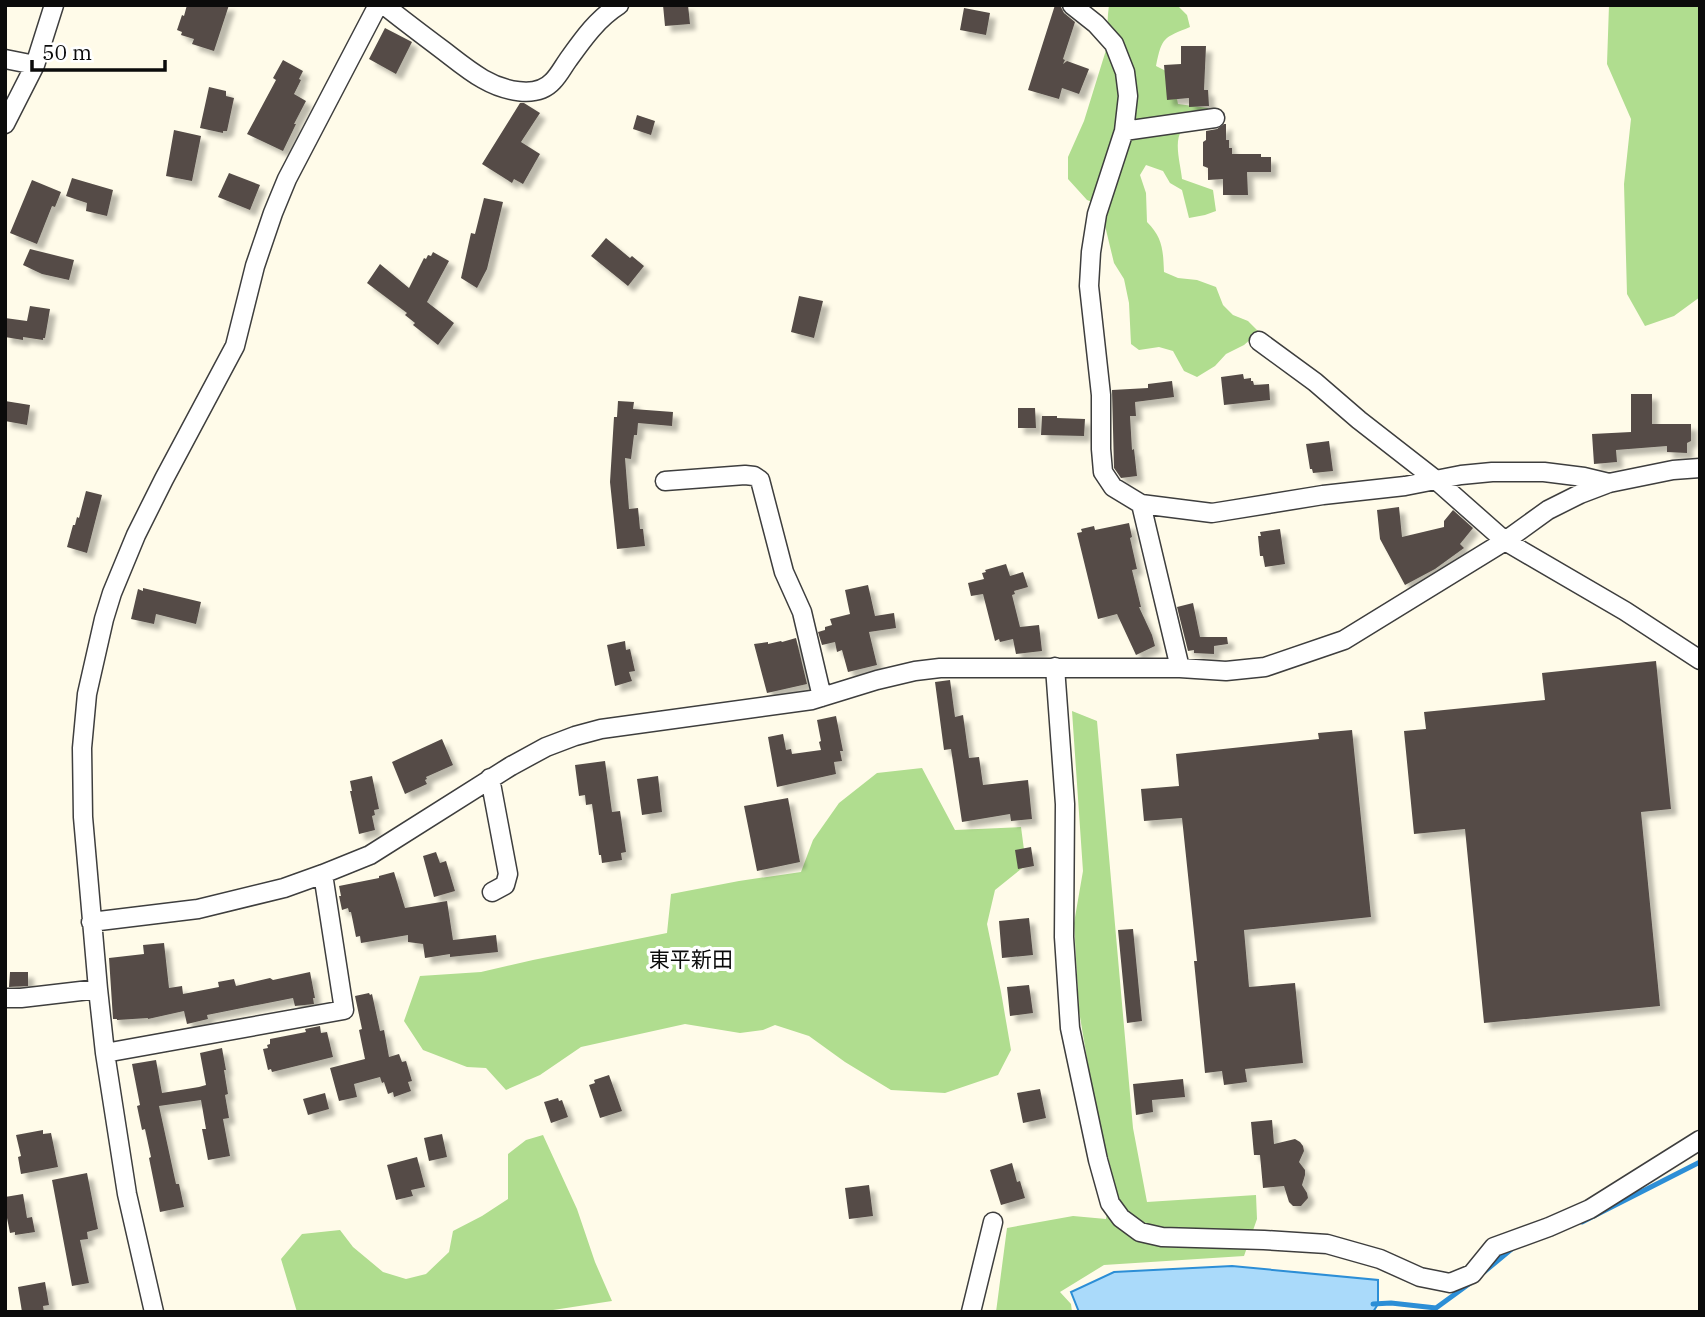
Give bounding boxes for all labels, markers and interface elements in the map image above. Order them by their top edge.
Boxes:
scale bar [32,28,164,72]
text: 50 m [42,38,92,66]
district label: 東平新田 [649,945,733,973]

